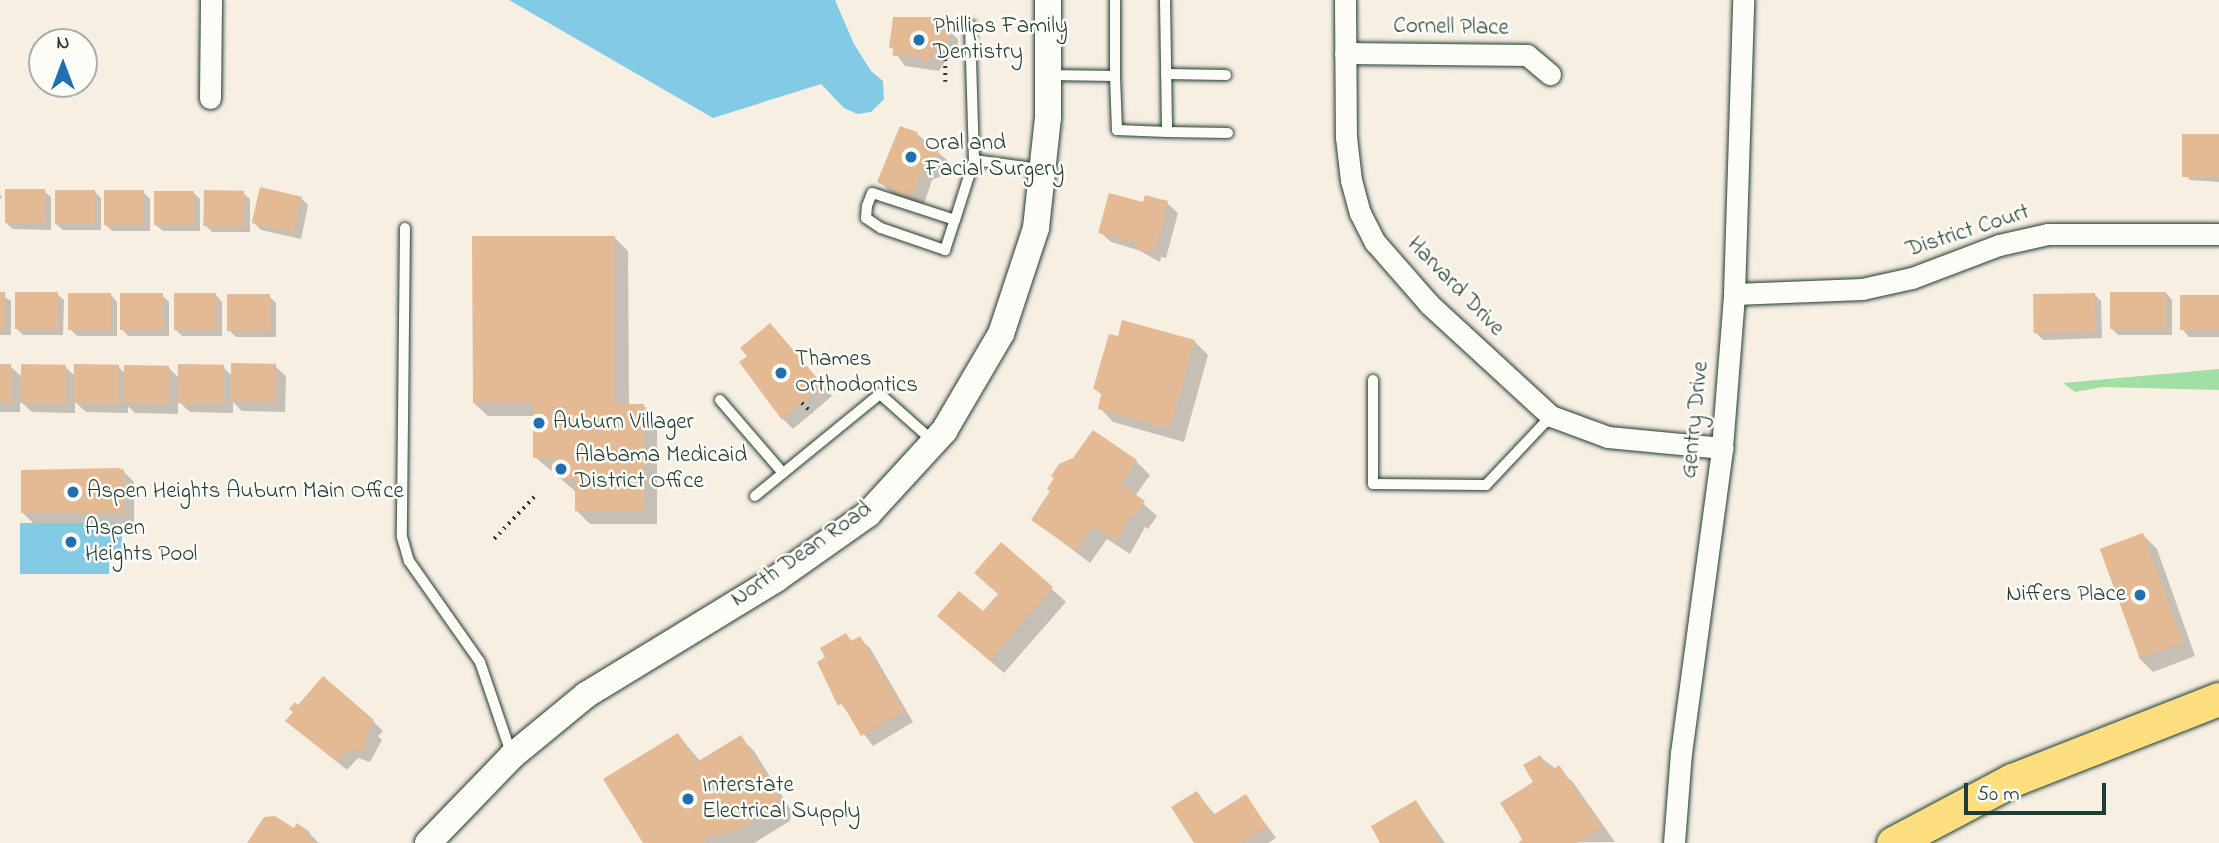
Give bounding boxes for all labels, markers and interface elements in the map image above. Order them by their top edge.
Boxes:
place label: Phillips Family Dentistry [933,13,1068,67]
street label: Cornell Place [1393,13,1509,43]
north arrow [28,28,98,98]
text: N [57,30,69,57]
marker: Phillips Family Dentistry [911,32,927,48]
place label: Oral and Facial Surgery [925,130,1064,184]
marker: Oral and Facial Surgery [903,149,919,165]
street label: District Court [1903,199,2033,265]
street label: Harvard Drive [1401,231,1509,343]
place label: Thames Orthodontics [795,346,918,400]
street label: Gentry Drive [1676,360,1716,480]
marker: Thames Orthodontics [773,365,789,381]
place label: Auburn Villager [553,409,694,437]
marker: Auburn Villager [531,415,547,431]
place label: Alabama Medicaid District Office [575,442,747,496]
marker: Alabama Medicaid District Office [553,461,569,477]
place label: Aspen Heights Auburn Main Office [87,478,404,506]
marker: Aspen Heights Auburn Main Office [65,484,81,500]
street label: North Dean Road [726,496,878,614]
place label: Aspen Heights Pool [85,515,197,569]
marker: Aspen Heights Pool [63,534,79,550]
place label: Niffers Place [2006,581,2126,609]
marker: Niffers Place [2132,587,2148,603]
scale bar [1967,770,2109,814]
place label: Interstate Electrical Supply [702,772,860,826]
text: 50 m [1977,780,2020,810]
marker: Interstate Electrical Supply [680,791,696,807]

